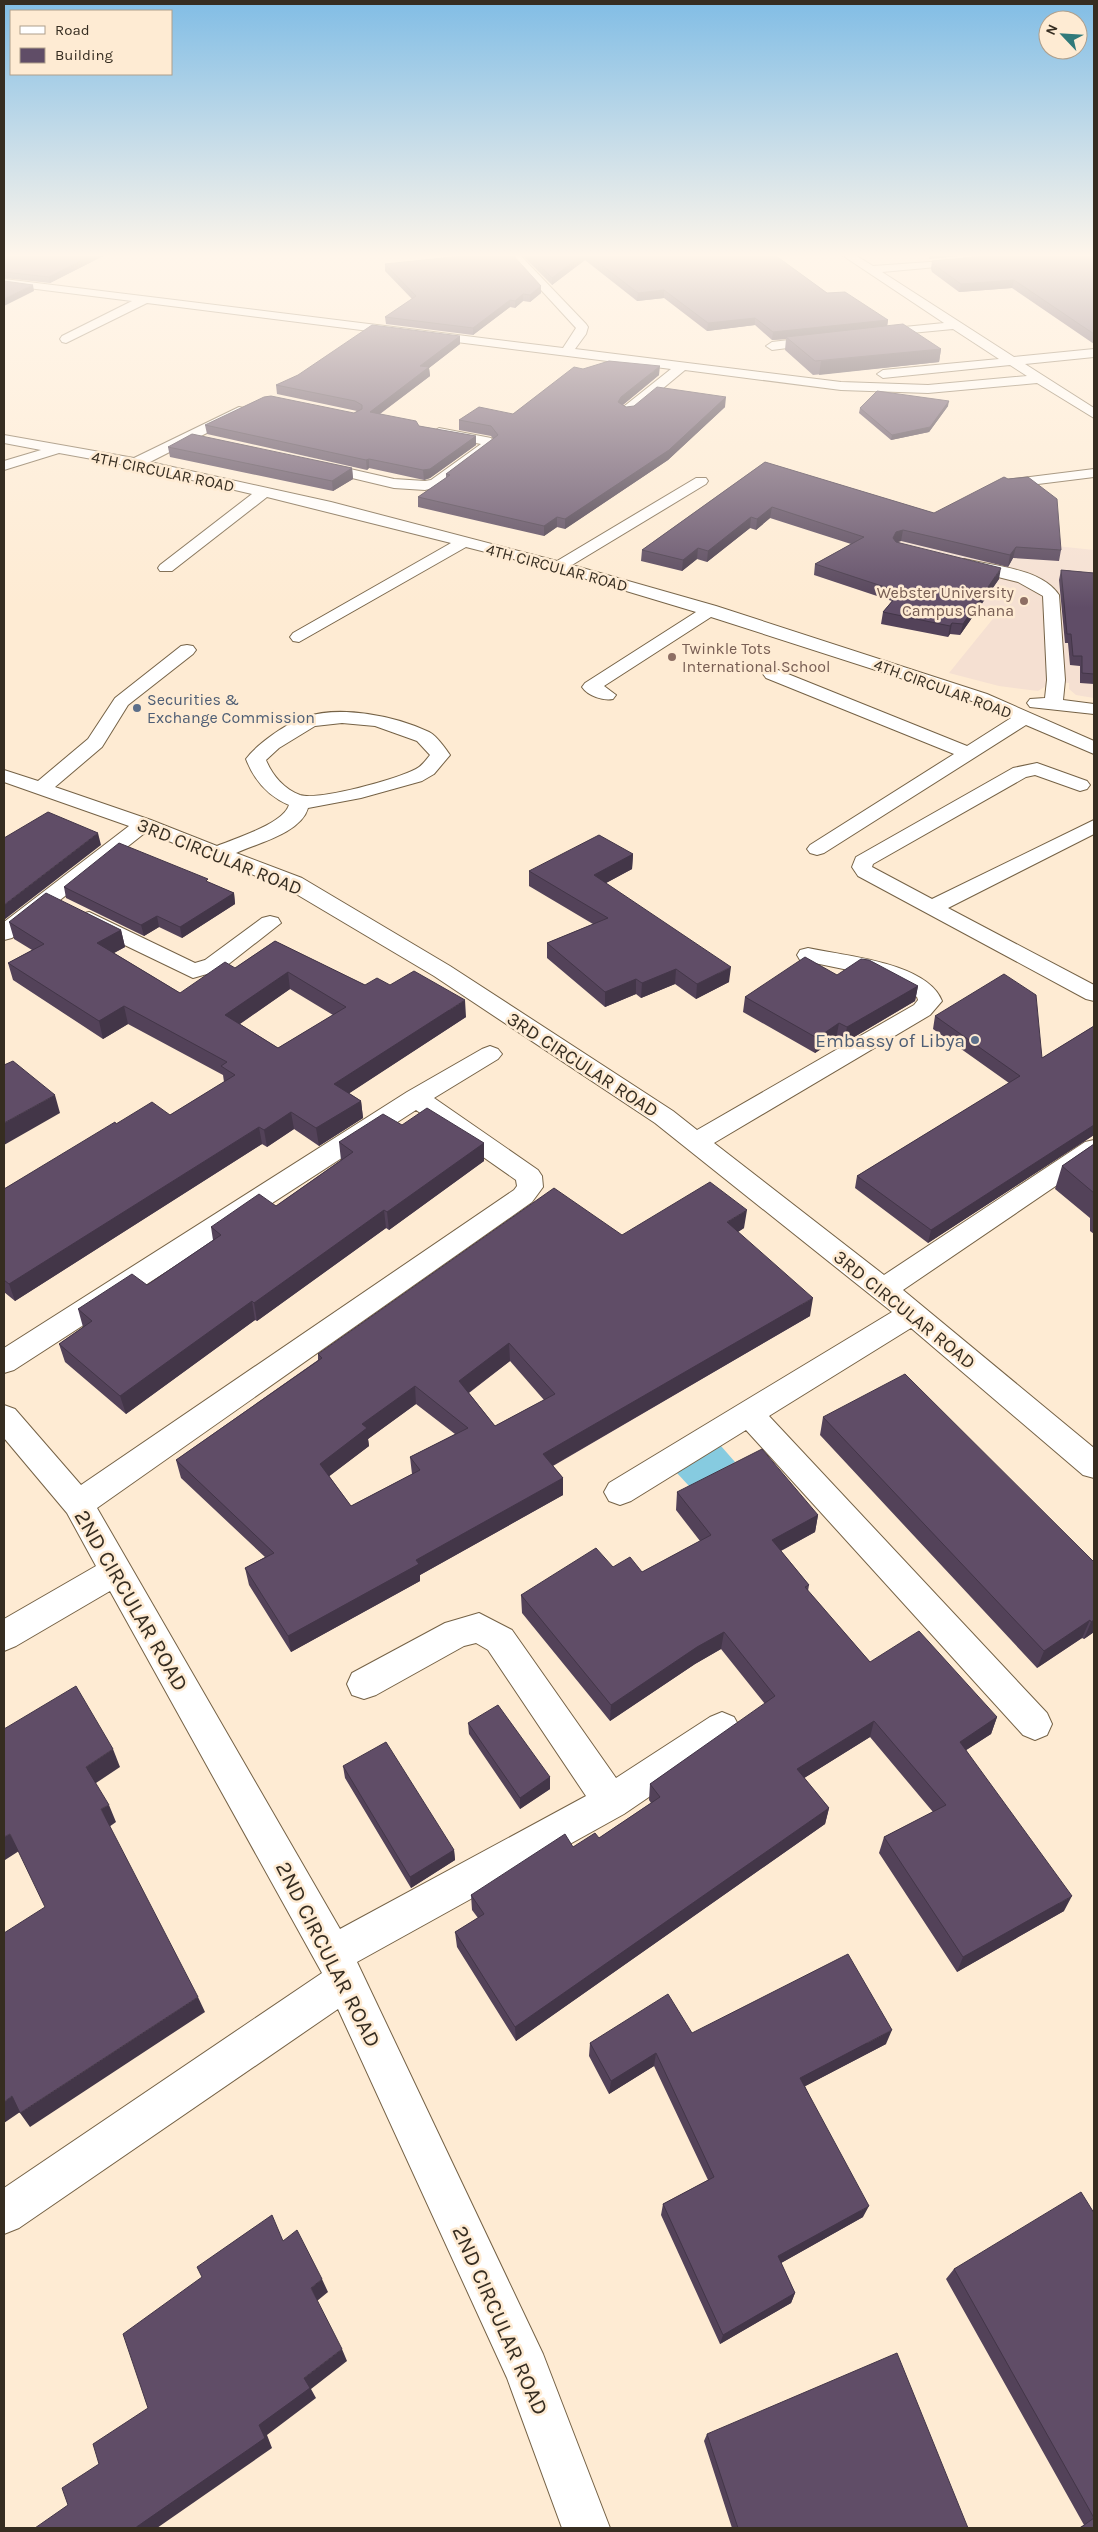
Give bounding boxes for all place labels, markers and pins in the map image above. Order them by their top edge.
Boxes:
place label: Webster University Campus Ghana [877,583,1015,620]
marker: Webster University Campus Ghana [1018,595,1030,607]
place label: Twinkle Tots International School [682,639,830,676]
marker: Twinkle Tots International School [666,651,678,663]
place label: Securities & Exchange Commission [147,690,315,727]
marker: Securities & Exchange Commission [131,702,143,714]
place label: Embassy of Libya [815,1030,965,1052]
marker: Embassy of Libya [969,1034,981,1046]

